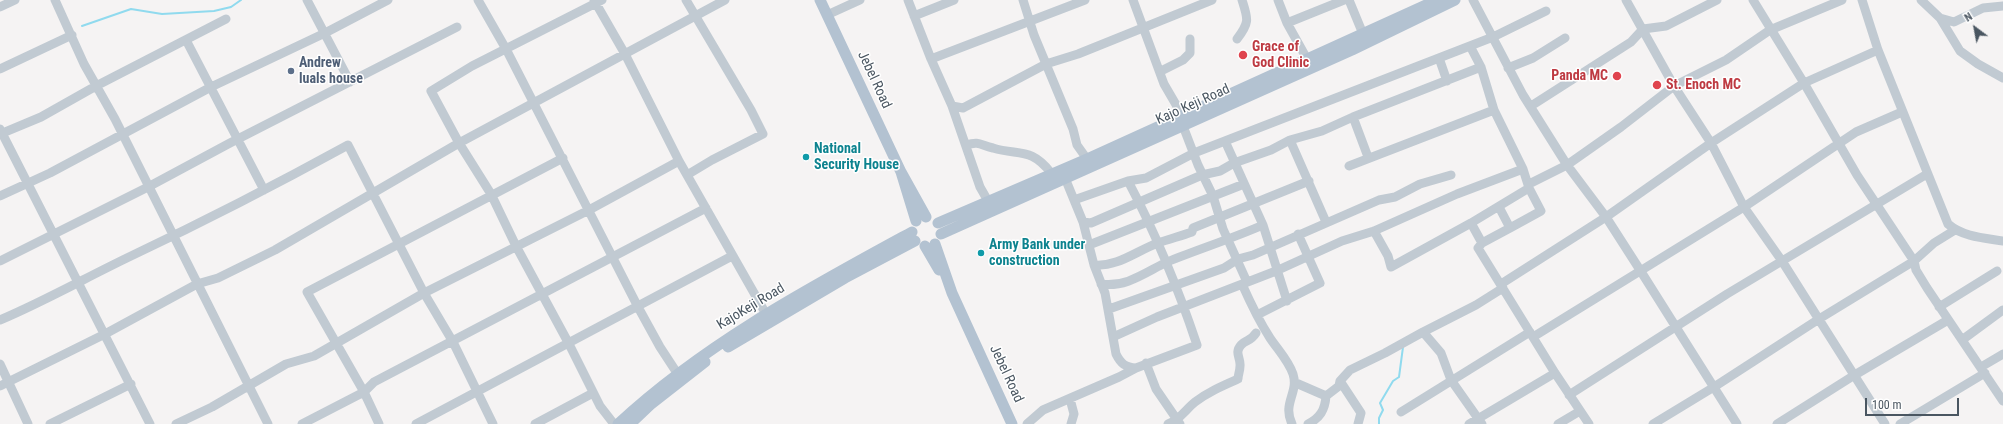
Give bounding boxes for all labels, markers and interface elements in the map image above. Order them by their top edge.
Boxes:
north arrow [1955,8,1995,48]
text: N [1962,10,1975,25]
place label: Grace of God Clinic [1252,39,1309,72]
street label: Jebel Road [853,49,895,111]
marker: Grace of God Clinic [1237,49,1249,61]
place label: Andrew luals house [299,55,363,88]
marker: Andrew luals house [286,66,296,76]
place label: Panda MC [1551,68,1608,84]
marker: Panda MC [1611,70,1623,82]
place label: St. Enoch MC [1666,77,1741,93]
marker: St. Enoch MC [1651,79,1663,91]
street label: Kajo Keji Road [1153,81,1233,129]
place label: National Security House [814,141,899,174]
marker: National Security House [801,152,811,162]
place label: Army Bank under construction [989,237,1085,270]
marker: Army Bank under construction [976,248,986,258]
street label: KajoKeji Road [714,280,788,334]
street label: Jebel Road [985,343,1027,405]
scale bar [1867,390,1961,416]
text: 100 m [1872,398,1902,412]

